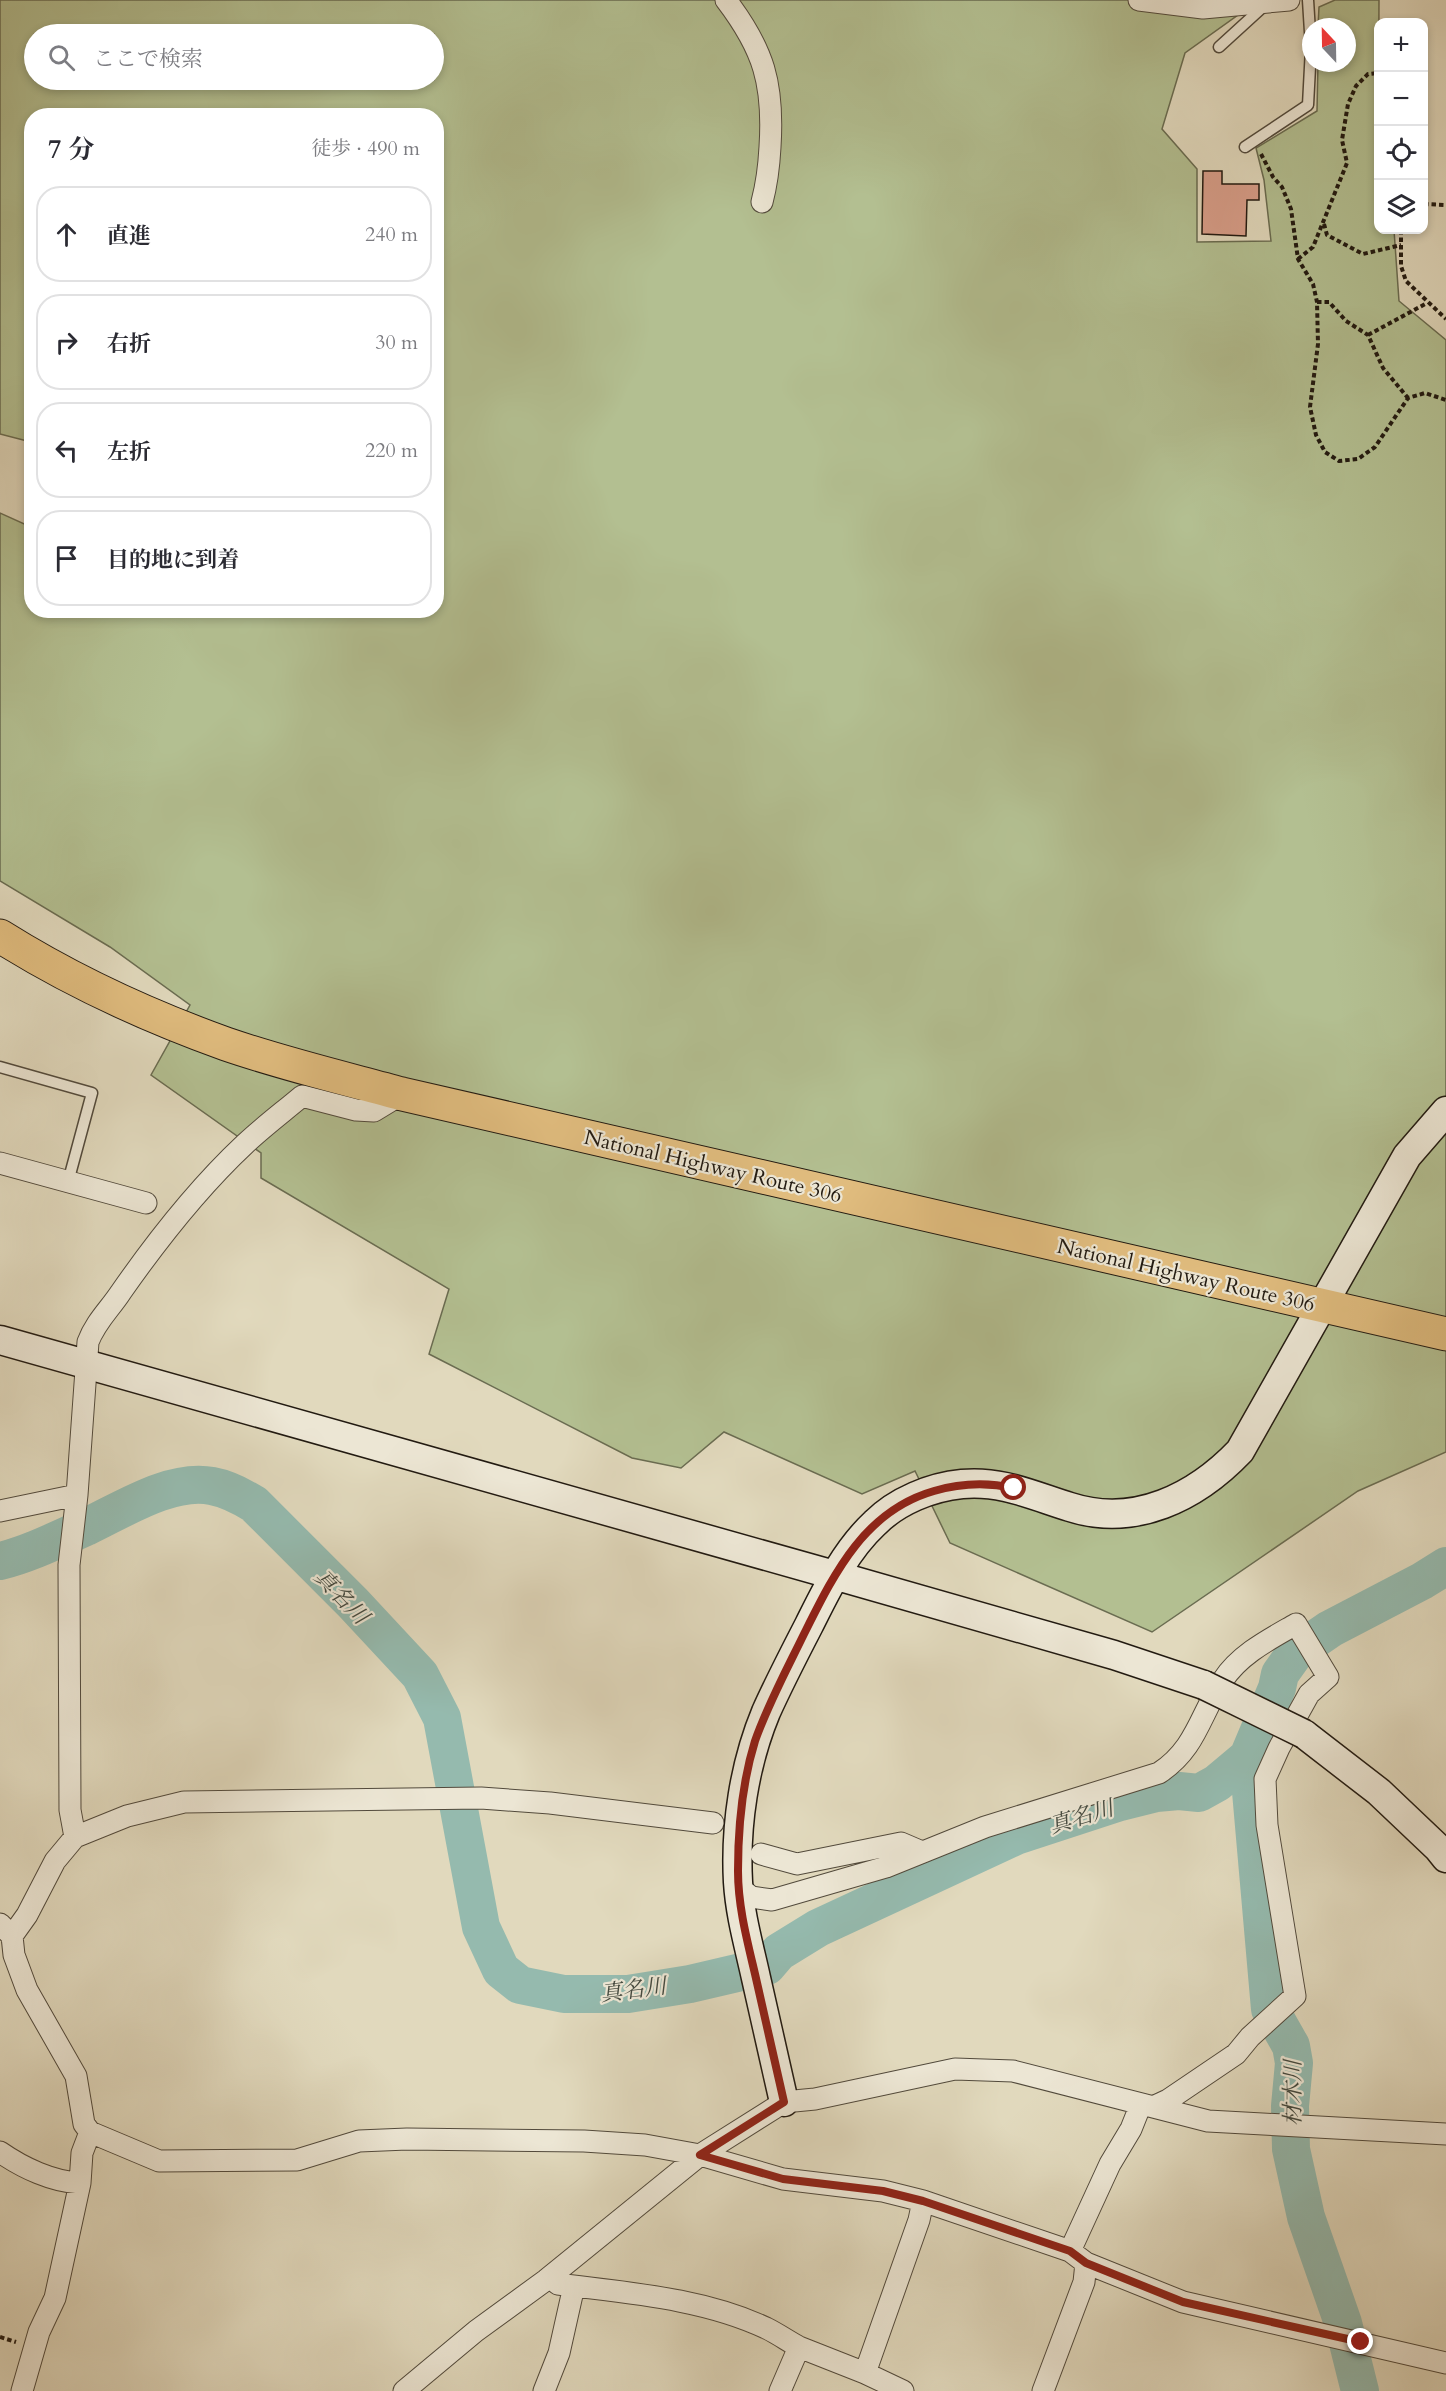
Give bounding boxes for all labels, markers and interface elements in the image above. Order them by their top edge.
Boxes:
north arrow [1302,18,1356,72]
map controls [1374,18,1428,234]
button: + [1374,18,1428,72]
search box [24,24,444,90]
icon: search [45,41,78,74]
text: ここで検索 [93,44,203,74]
button: − [1374,72,1428,126]
button: locate [1374,126,1428,180]
text: 7 分 [48,132,94,167]
text: 徒歩 · 490 m [311,135,420,162]
button: layers [1374,180,1428,234]
icon: ahead [50,218,83,251]
text: 直進 [107,221,151,251]
text: 240 m [365,221,418,248]
icon: right [50,326,83,359]
text: 右折 [107,329,151,359]
text: 30 m [375,329,418,356]
icon: left [50,434,83,467]
text: 左折 [107,437,151,467]
text: 220 m [365,437,418,464]
icon: arrive [50,542,83,575]
text: 目的地に到着 [107,545,239,575]
street label: National Highway Route 306 [581,1123,845,1210]
street label: National Highway Route 306 [1054,1232,1318,1319]
route start [1000,1474,1026,1500]
water label: 真名川 [308,1563,376,1632]
water label: 真名川 [1045,1792,1119,1841]
water label: 真名川 [599,1971,670,2009]
water label: 材木川 [1278,2058,1308,2126]
route end [1347,2328,1373,2354]

